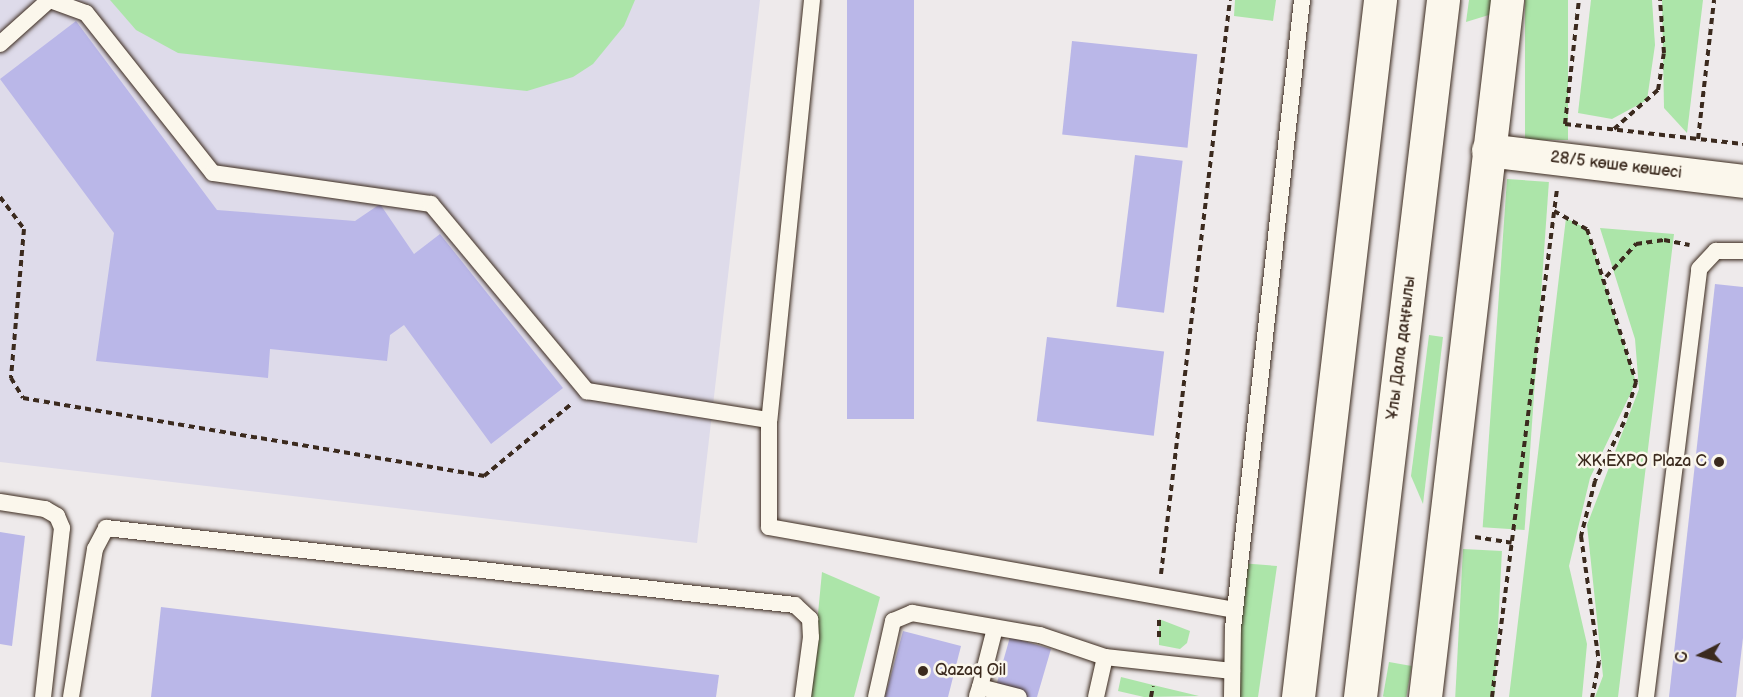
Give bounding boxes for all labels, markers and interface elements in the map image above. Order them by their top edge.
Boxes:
street label: 28/5 көше көшесі [1549,148,1683,184]
street label: Ұлы Дала даңғылы [1384,275,1420,421]
place label: ЖК EXPO Plaza C [1577,452,1707,472]
marker: ЖК EXPO Plaza C [1712,455,1726,469]
north arrow [1671,625,1731,685]
text: С [1673,650,1693,663]
place label: Qazaq Oil [935,661,1006,681]
marker: Qazaq Oil [916,664,930,678]

